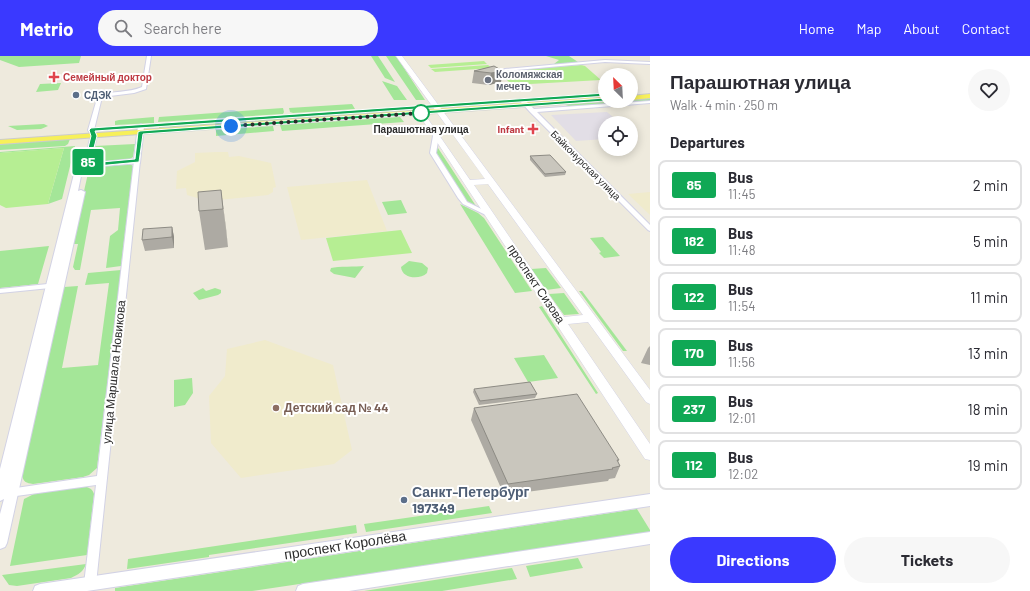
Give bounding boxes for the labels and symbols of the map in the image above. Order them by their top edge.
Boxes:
place label: Коломяжская мечеть [496,68,562,92]
north arrow [598,68,638,108]
marker: Семейный доктор [48,71,60,83]
place label: Семейный доктор [63,71,152,83]
marker: Коломяжская мечеть [483,75,493,85]
place label: СДЭК [84,89,112,101]
marker: СДЭК [71,90,81,100]
marker: Парашютная улица [412,104,430,122]
your location [221,116,241,136]
place label: Парашютная улица [373,123,469,135]
place label: Infant [498,123,524,135]
marker: Infant [527,123,539,135]
street label: Байконурская улица [549,128,624,203]
line badge: 85 [70,149,106,175]
street label: проспект Сизова [504,241,569,327]
street label: улица Маршала Новикова [98,299,129,445]
place label: Детский сад № 44 [284,400,389,415]
marker: Детский сад № 44 [271,403,281,413]
place label: Санкт-Петербург 197349 [412,483,530,516]
marker: Санкт-Петербург 197349 [399,495,409,505]
street label: проспект Королёва [283,526,407,563]

